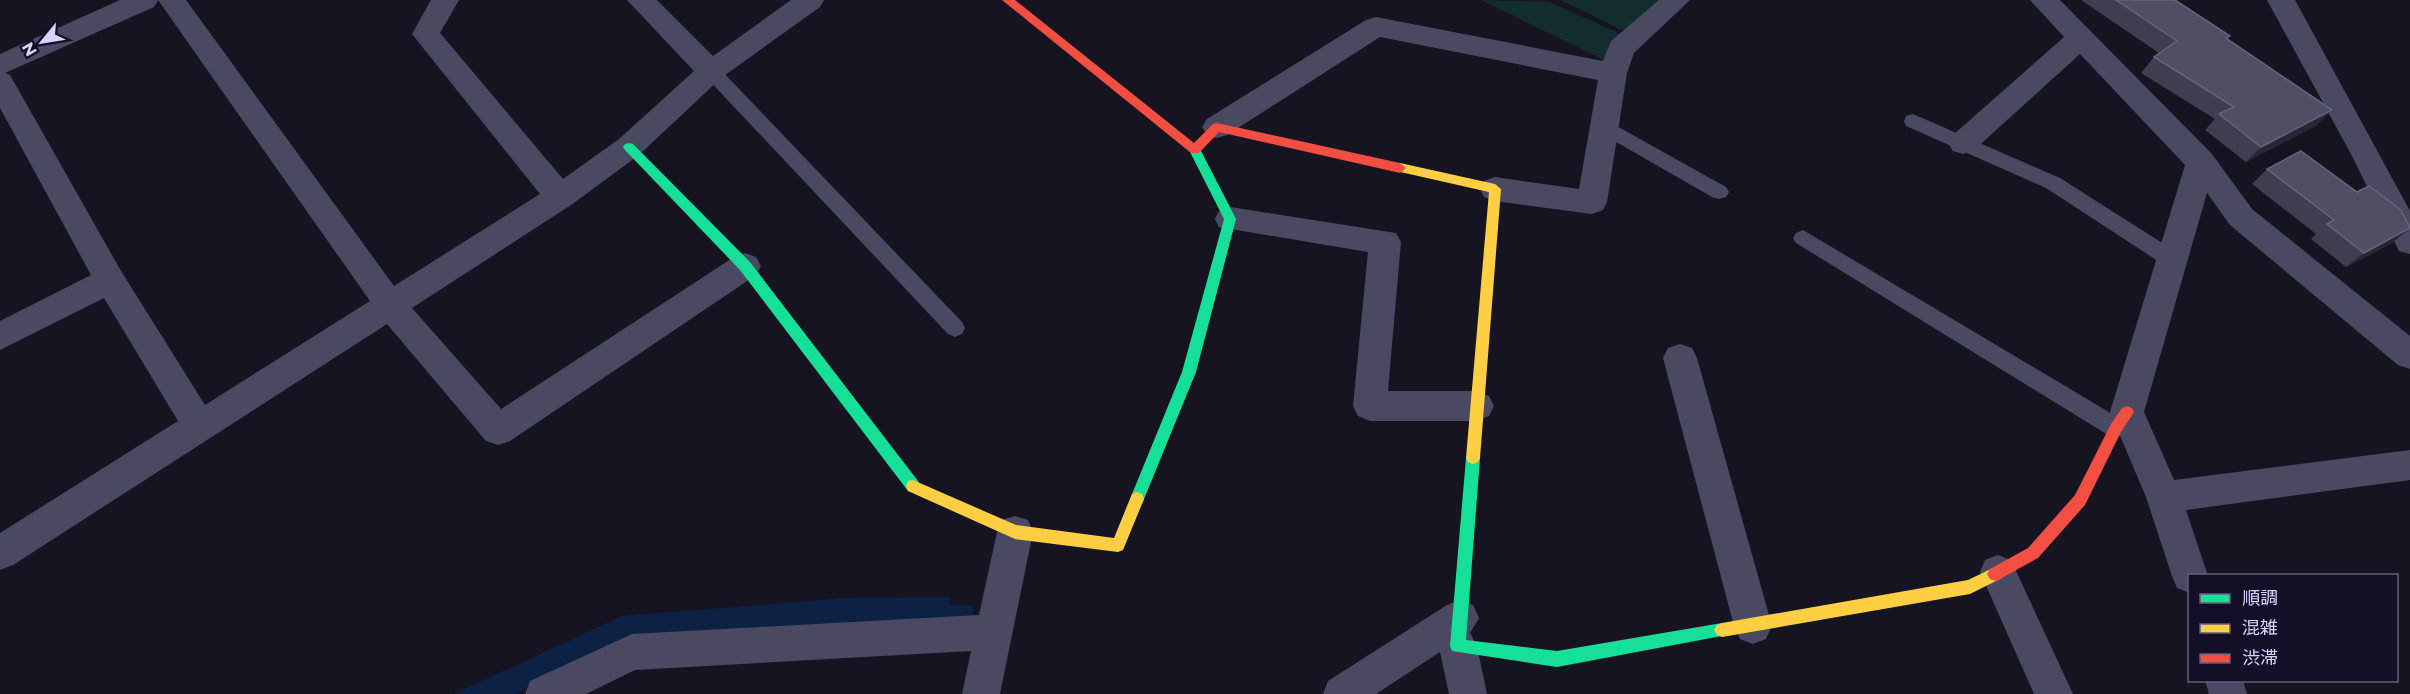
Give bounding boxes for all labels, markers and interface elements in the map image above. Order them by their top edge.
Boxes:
north arrow [12,12,72,72]
text: N [18,39,41,60]
legend [2188,574,2398,682]
text: 順調 [2242,587,2278,609]
text: 混雑 [2242,617,2278,639]
text: 渋滞 [2242,647,2278,669]

